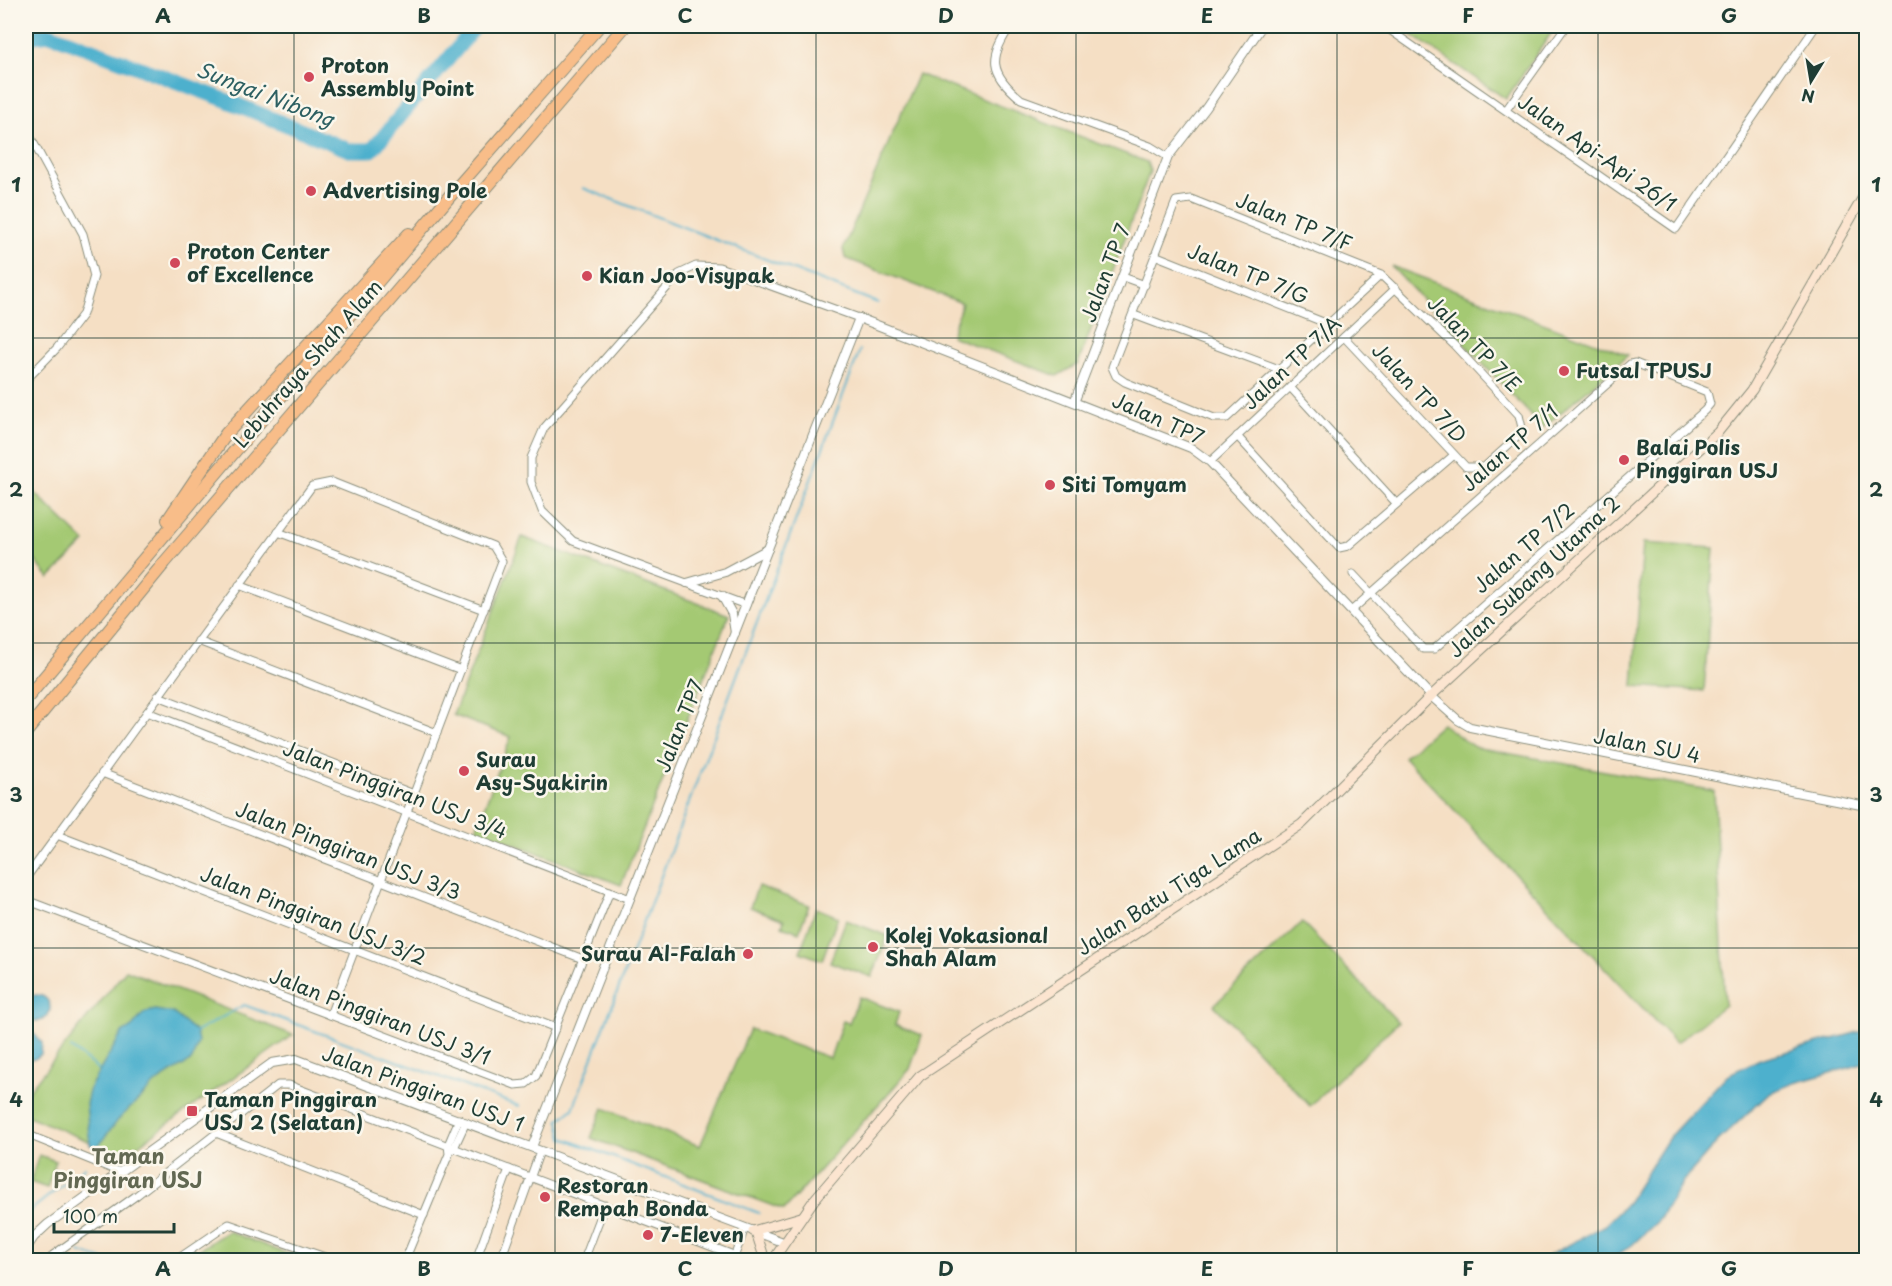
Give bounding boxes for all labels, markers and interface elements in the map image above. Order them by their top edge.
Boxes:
text: A [155,0,171,30]
text: B [417,0,431,30]
text: C [677,0,693,30]
text: D [938,0,954,30]
text: E [1201,0,1213,30]
text: F [1462,0,1474,30]
text: G [1721,0,1737,30]
place label: Proton Assembly Point [320,50,475,103]
north arrow [1781,51,1841,111]
water label: Sungai Nibong [192,52,340,134]
marker: Proton Assembly Point [302,70,316,84]
text: N [1799,84,1816,110]
street label: Jalan Api-Api 26/1 [1512,86,1683,218]
text: 1 [11,169,21,199]
text: 1 [1871,169,1881,199]
place label: Advertising Pole [323,175,487,205]
marker: Advertising Pole [304,184,318,198]
street label: Jalan TP 7/F [1232,184,1357,258]
street label: Jalan TP 7 [1073,219,1138,326]
street label: Jalan TP 7/G [1184,235,1313,311]
place label: Proton Center of Excellence [187,236,331,289]
marker: Proton Center of Excellence [168,256,182,270]
place label: Kian Joo-Visypak [599,260,775,290]
marker: Kian Joo-Visypak [580,269,594,283]
street label: Lebuhraya Shah Alam [226,273,389,454]
street label: Jalan TP 7/E [1421,288,1529,398]
street label: Jalan TP 7/A [1235,309,1347,416]
street label: Jalan TP 7/D [1365,336,1474,449]
place label: Futsal TPUSJ [1576,355,1712,385]
marker: Futsal TPUSJ [1557,364,1571,378]
street label: Jalan TP7 [1108,385,1209,452]
street label: Jalan TP 7/1 [1454,396,1565,498]
place label: Balai Polis Pinggiran USJ [1636,432,1778,485]
marker: Balai Polis Pinggiran USJ [1617,453,1631,467]
place label: Siti Tomyam [1062,469,1187,499]
text: 2 [9,474,23,504]
text: 2 [1869,474,1883,504]
marker: Siti Tomyam [1043,478,1057,492]
street label: Jalan Subang Utama 2 [1441,488,1626,664]
street label: Jalan TP 7/2 [1466,495,1581,600]
street label: Jalan TP7 [647,675,711,777]
street label: Jalan SU 4 [1591,720,1703,770]
street label: Jalan Pinggiran USJ 3/4 [279,732,512,846]
place label: Surau Asy-Syakirin [476,744,608,797]
marker: Surau Asy-Syakirin [457,764,471,778]
text: 3 [9,779,23,809]
text: 3 [1869,779,1883,809]
street label: Jalan Pinggiran USJ 3/3 [232,793,465,907]
street label: Jalan Batu Tiga Lama [1070,820,1267,962]
street label: Jalan Pinggiran USJ 3/2 [196,858,431,972]
place label: Kolej Vokasional Shah Alam [885,920,1048,973]
place label: Surau Al-Falah [581,938,736,968]
marker: Kolej Vokasional Shah Alam [866,940,880,954]
marker: Surau Al-Falah [741,947,755,961]
street label: Jalan Pinggiran USJ 3/1 [265,960,495,1072]
street label: Jalan Pinggiran USJ 1 [318,1038,529,1139]
text: 4 [9,1084,23,1114]
place label: Taman Pinggiran USJ 2 (Selatan) [204,1084,377,1137]
text: 4 [1869,1084,1883,1114]
marker: Taman Pinggiran USJ 2 (Selatan) [185,1104,199,1118]
district label: Taman Pinggiran USJ [53,1139,203,1195]
place label: Restoran Rempah Bonda [557,1170,709,1223]
marker: Restoran Rempah Bonda [538,1190,552,1204]
scale bar [54,1196,174,1234]
text: 100 m [63,1202,118,1229]
place label: 7-Eleven [660,1219,744,1249]
marker: 7-Eleven [641,1228,655,1242]
text: A [155,1253,171,1283]
text: B [417,1253,431,1283]
text: C [677,1253,693,1283]
text: D [938,1253,954,1283]
text: E [1201,1253,1213,1283]
text: F [1462,1253,1474,1283]
text: G [1721,1253,1737,1283]

